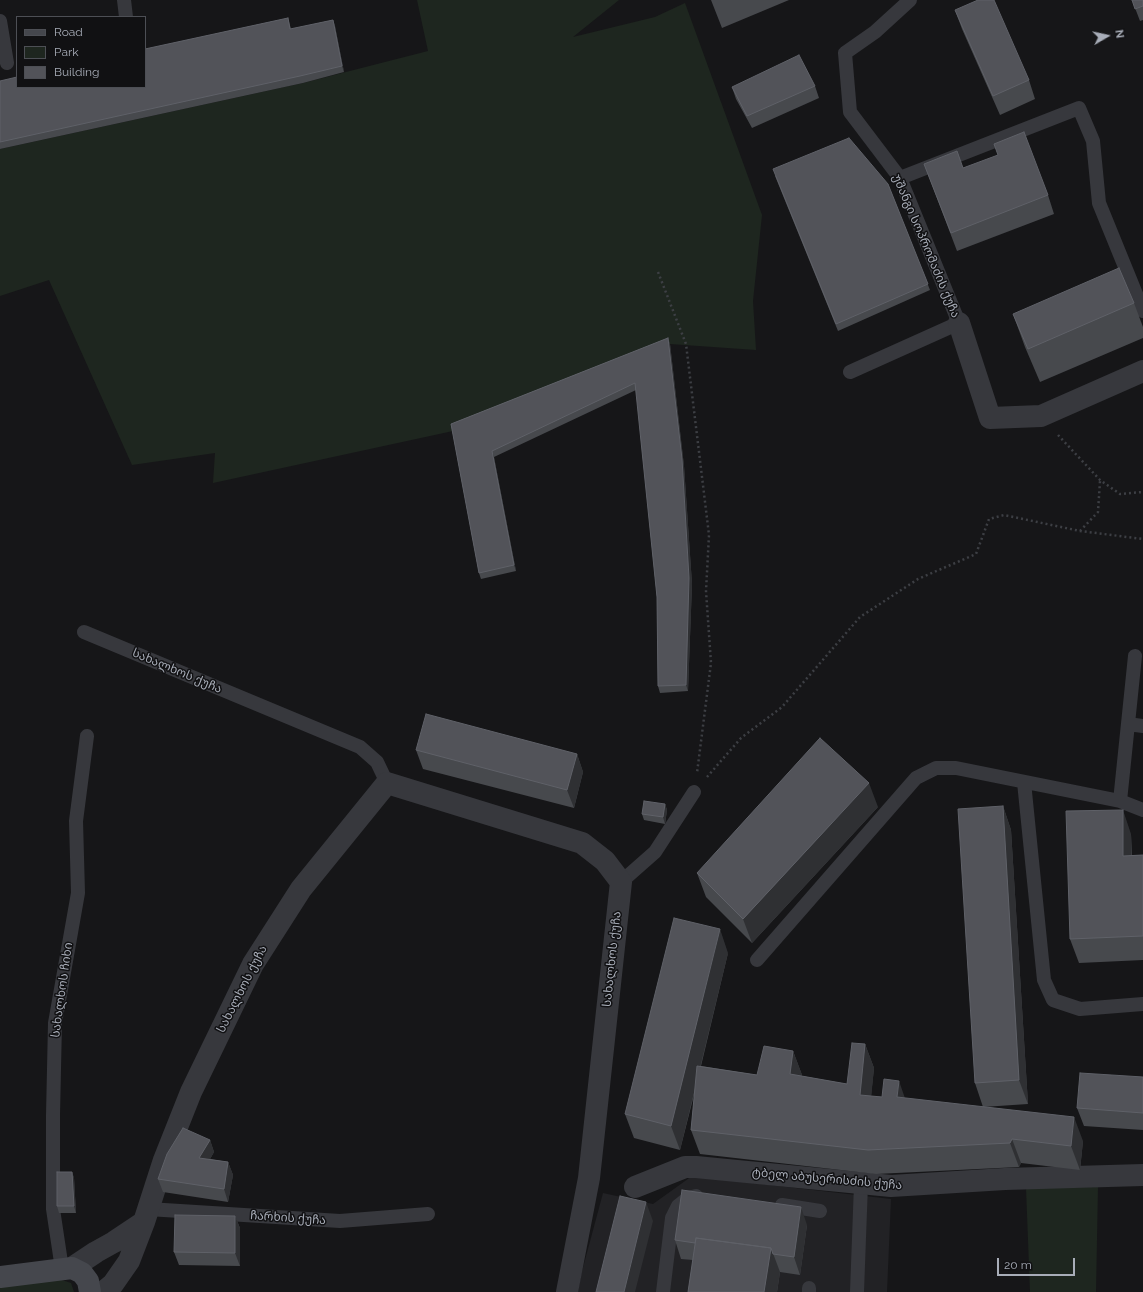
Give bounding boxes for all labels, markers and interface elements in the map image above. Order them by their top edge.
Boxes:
legend [16,16,146,88]
north arrow [1087,16,1127,56]
text: Road [54,25,83,39]
text: N [1112,29,1126,39]
text: Park [54,45,79,59]
text: Building [54,65,100,79]
street label: უშანგი სოპრომაძის ქუჩა [889,172,963,320]
street label: სახალხოს ქუჩა [130,646,224,696]
street label: სახალხოს ქუჩა [600,910,624,1008]
street label: სახალხოს ჩიხი [48,941,76,1039]
street label: სახალხოს ქუჩა [214,943,270,1035]
street label: ტბელ აბუსერისძის ქუჩა [751,1165,903,1193]
street label: ჩარხის ქუჩა [250,1208,326,1228]
scale bar [999,1250,1077,1276]
text: 20 m [1004,1258,1032,1272]

